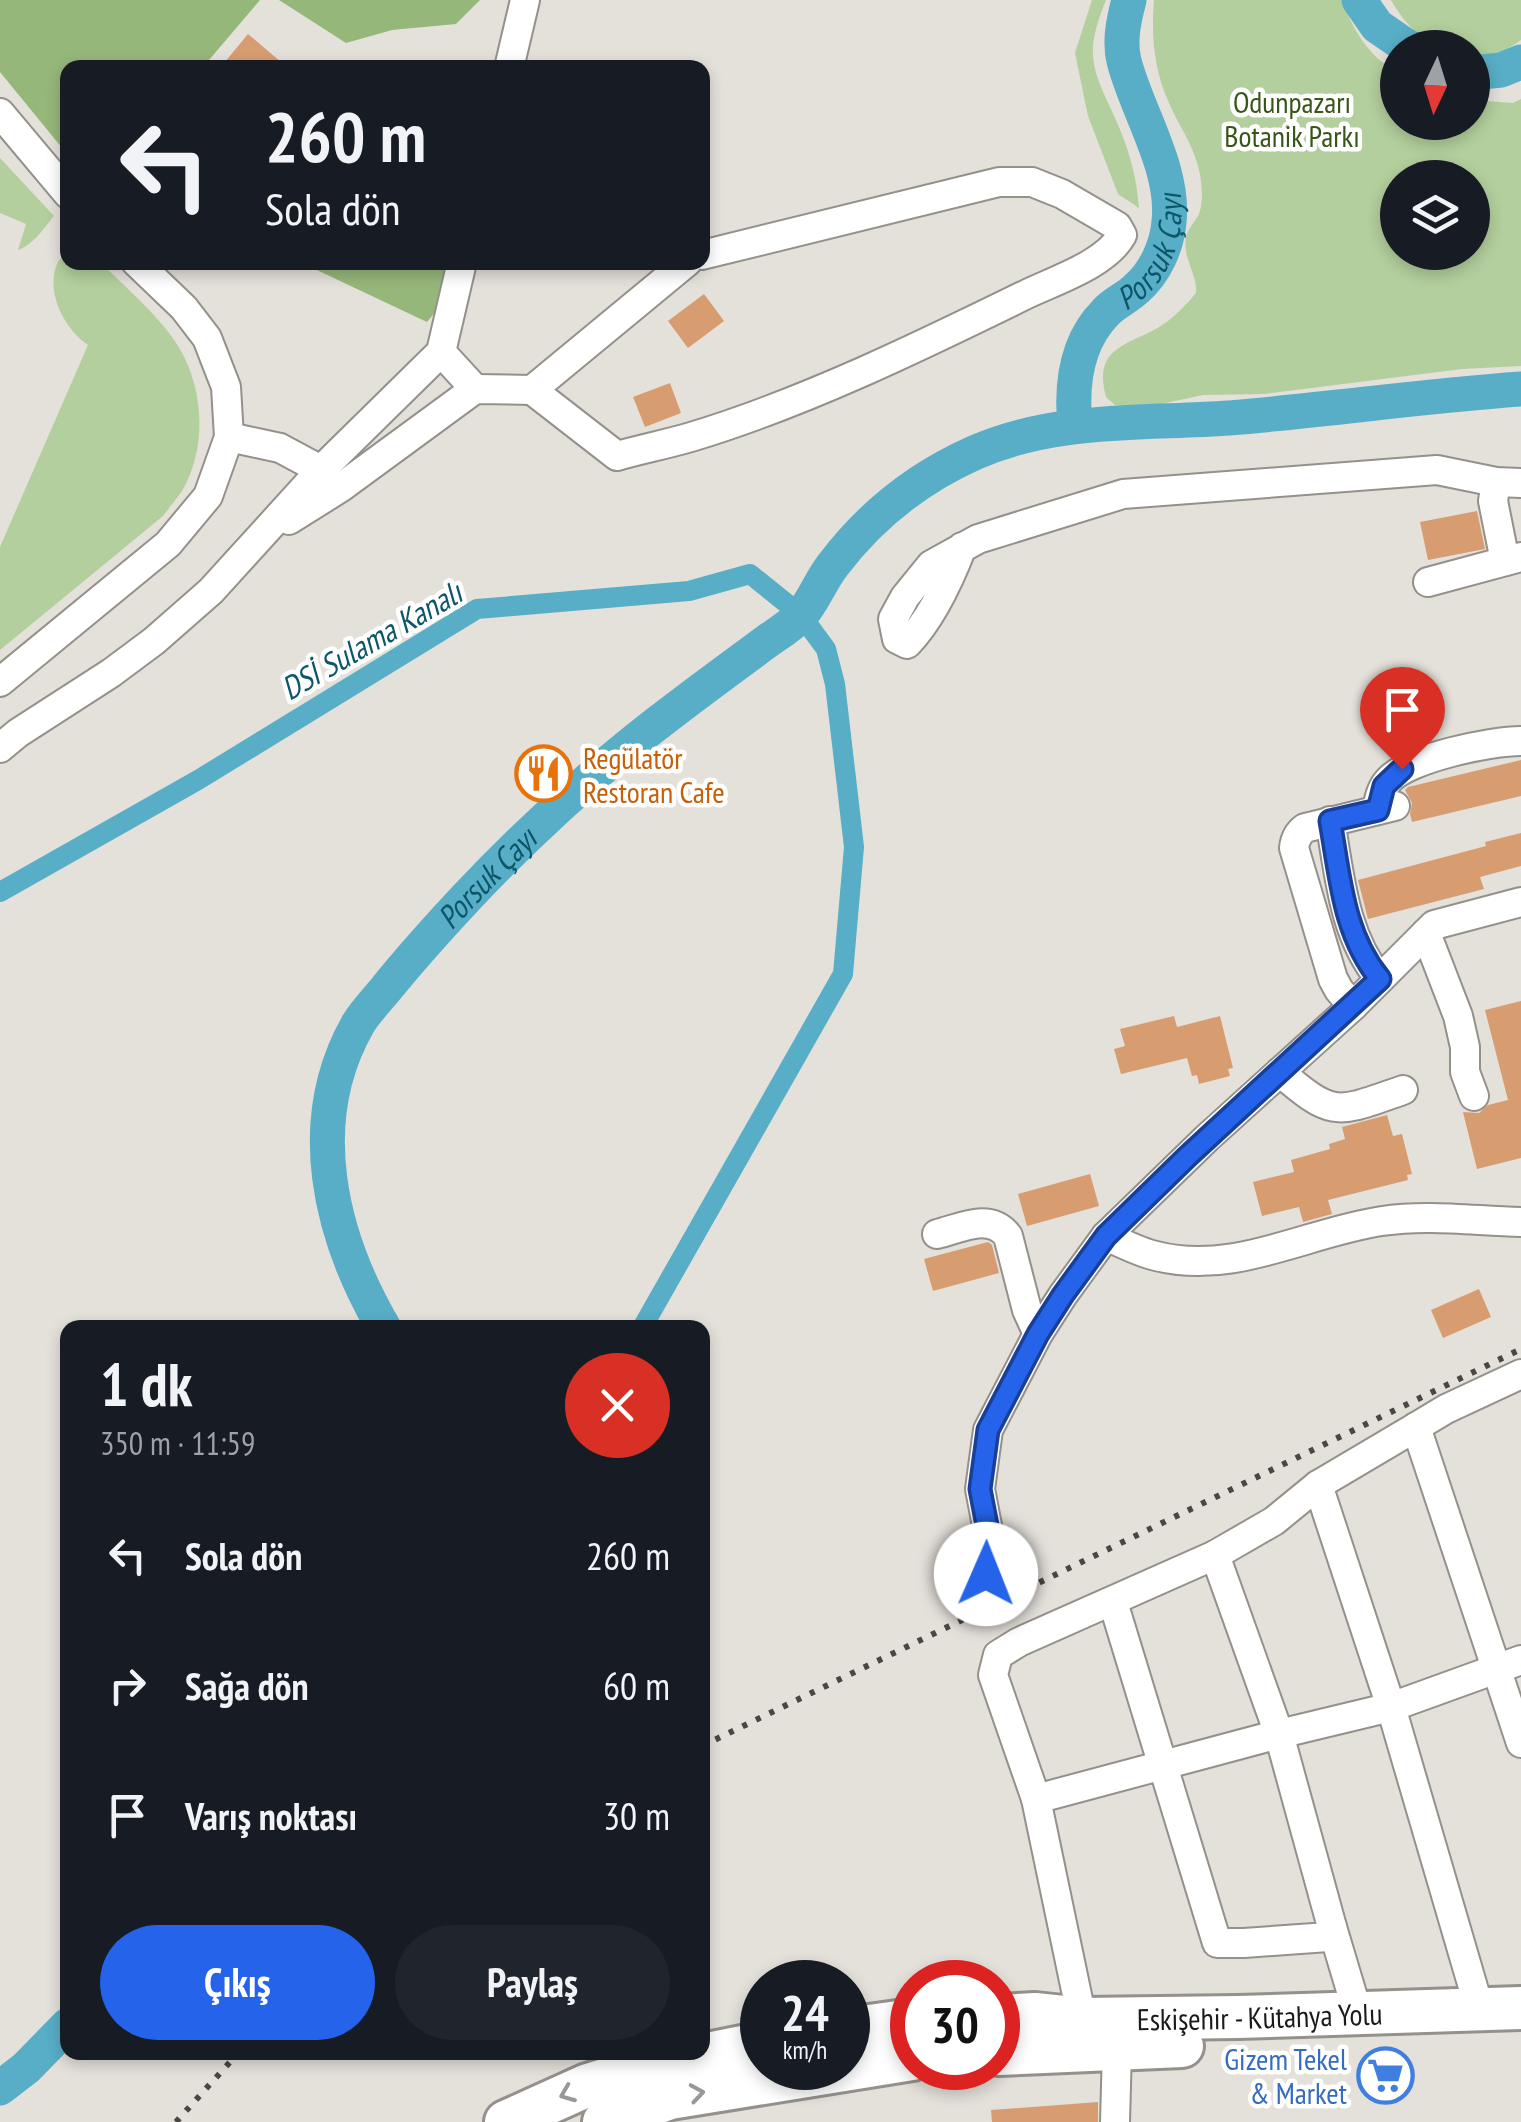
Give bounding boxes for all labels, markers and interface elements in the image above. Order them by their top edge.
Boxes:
north arrow [1380,30,1490,140]
map controls [1380,30,1490,270]
park label: Odunpazarı Botanik Parkı [1224,82,1360,155]
text: 260 m [265,91,426,181]
icon: left [100,100,230,230]
button: layers [1380,160,1490,270]
text: Sola dön [265,179,400,237]
water label: Porsuk Çayı [1108,190,1191,319]
water label: DSİ Sulama Kanalı [273,570,471,709]
pin [1360,667,1445,770]
icon: arrive [1375,682,1430,737]
place label: Regülatör Restoran Cafe [583,738,725,811]
restaurant icon: Regülatör Restoran Cafe [514,744,574,804]
water label: Porsuk Çayı [428,816,547,937]
text: 1 dk [100,1345,192,1423]
button: close [565,1353,670,1458]
text: 350 m · 11:59 [100,1422,255,1464]
position arrow [934,1522,1038,1626]
icon: left [100,1528,155,1583]
text: Sola dön [185,1531,302,1580]
text: 260 m [586,1531,670,1580]
icon: right [100,1658,155,1713]
text: Sağa dön [185,1661,309,1710]
text: 60 m [603,1661,670,1710]
icon: arrive [100,1788,155,1843]
text: Varış noktası [185,1791,357,1840]
text: 30 m [603,1791,670,1840]
button: Çıkış [100,1925,375,2040]
button: Paylaş [395,1925,670,2040]
speed limit sign: 30 [890,1960,1020,2090]
text: 24 [781,1980,829,2045]
street label: Eskişehir - Kütahya Yolu [1137,1993,1383,2038]
text: km/h [783,2034,827,2066]
place label: Gizem Tekel & Market [1224,2039,1348,2112]
supermarket icon: Gizem Tekel & Market [1356,2045,1416,2105]
one-way arrow [559,2083,577,2103]
one-way arrow [689,2084,705,2105]

